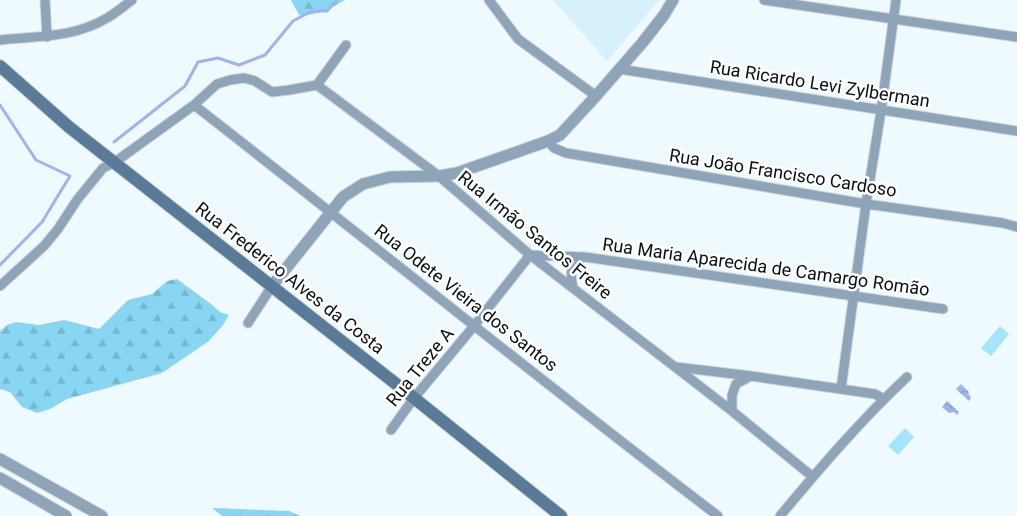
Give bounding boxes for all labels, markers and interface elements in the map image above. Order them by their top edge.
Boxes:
street label: Rua Ricardo Levi Zylberman [709,56,931,111]
street label: Rua João Francisco Cardoso [668,144,898,201]
street label: Rua Irmão Santos Freire [454,166,616,303]
street label: Rua Frederico Alves da Costa [192,197,389,358]
street label: Rua Odete Vieira dos Santos [370,219,562,376]
street label: Rua Maria Aparecida de Camargo Romão [601,233,931,300]
street label: Rua Treze A [382,323,458,410]

